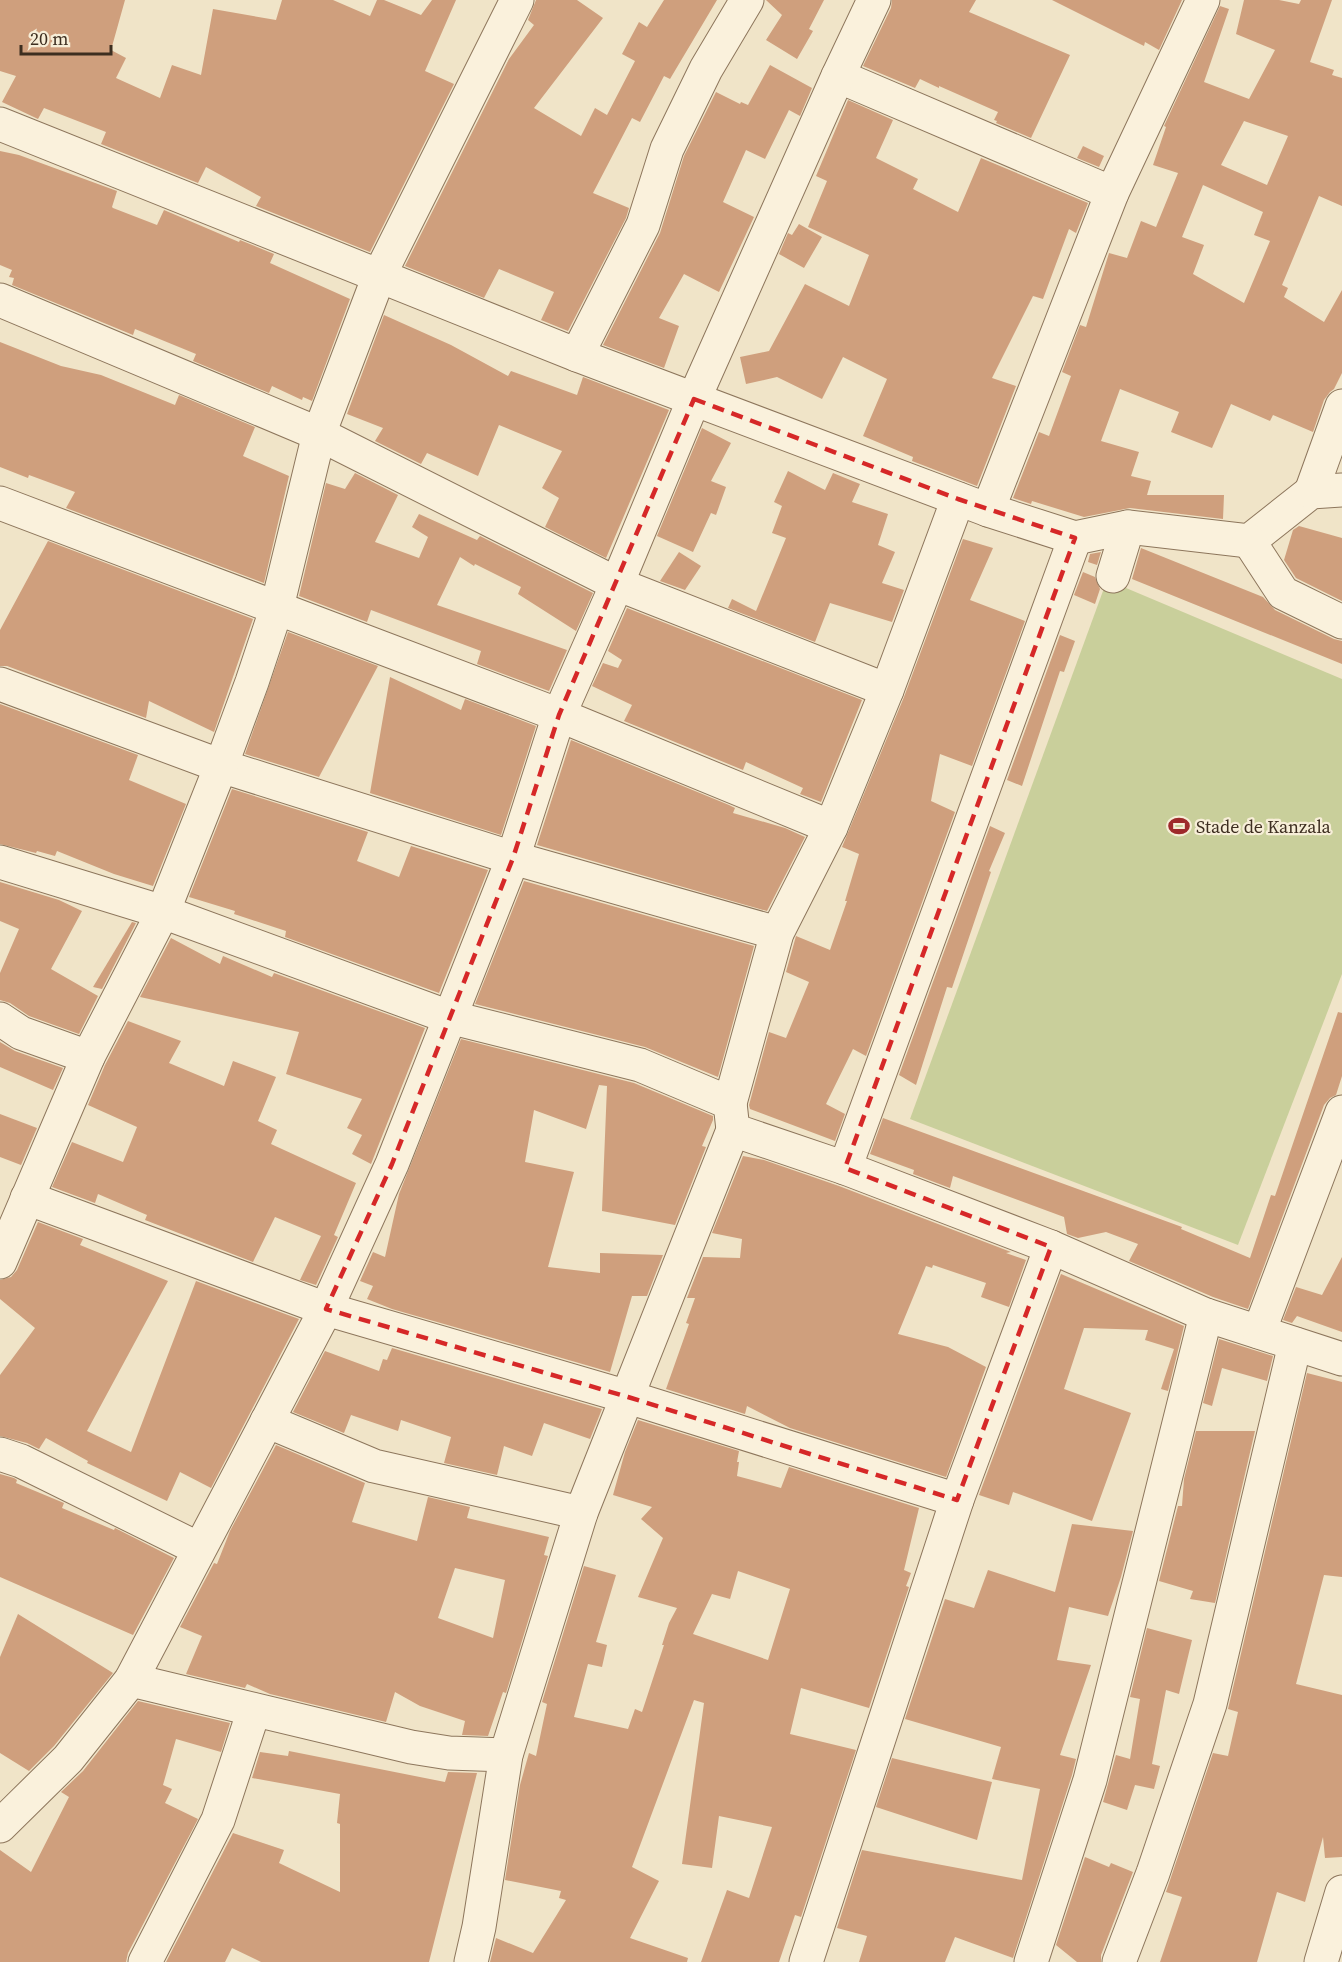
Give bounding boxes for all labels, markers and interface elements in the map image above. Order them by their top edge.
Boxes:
scale bar [21,18,111,56]
text: 20 m [30,26,68,51]
sports icon: Stade de Kanzala [1167,814,1191,838]
place label: Stade de Kanzala [1196,814,1332,839]

